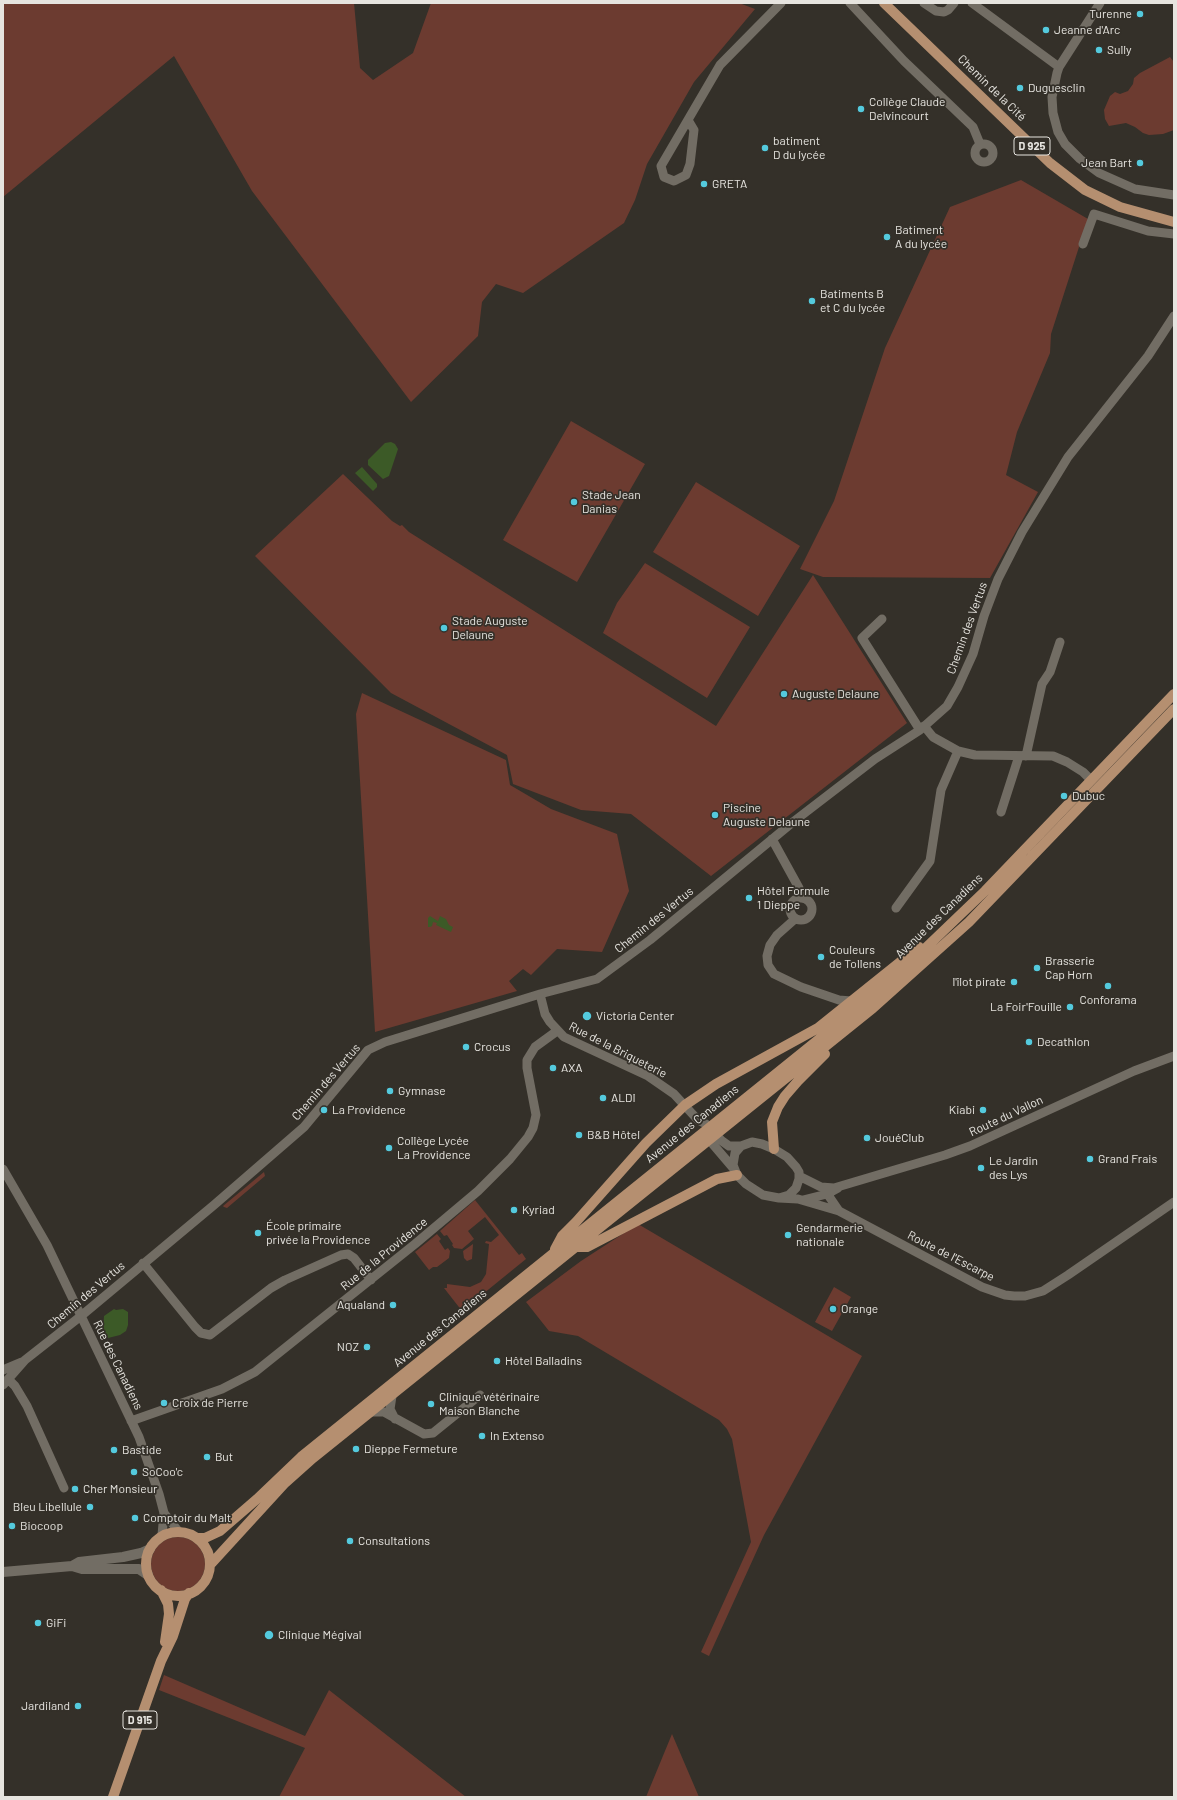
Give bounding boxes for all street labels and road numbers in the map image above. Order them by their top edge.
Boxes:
street label: Chemin de la Cité [955,52,1029,124]
road number: D 925 [1014,137,1050,155]
street label: Chemin des Vertus [944,580,990,676]
street label: Avenue des Canadiens [892,871,986,961]
street label: Chemin des Vertus [612,884,696,956]
street label: Rue de la Briqueterie [567,1019,669,1081]
street label: Chemin des Vertus [289,1041,363,1123]
street label: Avenue des Canadiens [643,1082,741,1166]
street label: Route du Vallon [967,1093,1045,1139]
street label: Rue de la Providence [338,1215,430,1293]
street label: Route de l'Escarpe [905,1228,997,1284]
street label: Chemin des Vertus [44,1258,128,1332]
street label: Avenue des Canadiens [391,1286,489,1370]
street label: Rue des Canadiens [90,1318,146,1412]
road number: D 915 [123,1711,157,1729]

